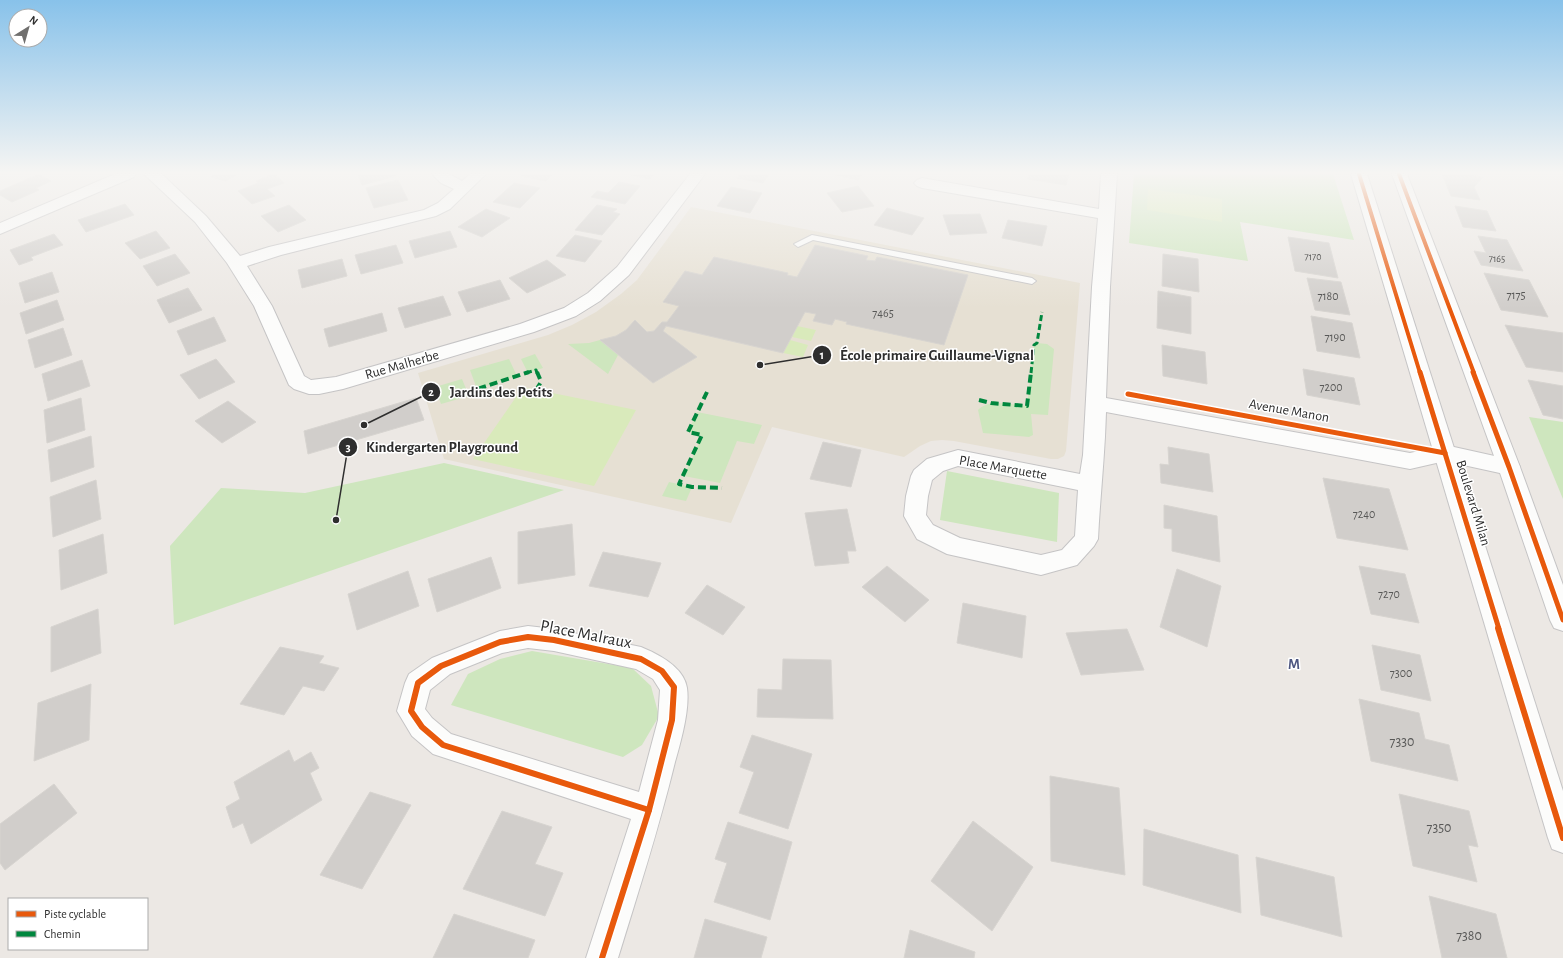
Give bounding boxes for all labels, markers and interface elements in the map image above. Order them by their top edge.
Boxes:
north arrow [8,8,48,48]
text: N [27,14,40,27]
house number: 7170 [1304,252,1322,262]
house number: 7165 [1489,254,1505,264]
house number: 7175 [1506,289,1526,301]
house number: 7180 [1317,290,1339,302]
house number: 7465 [872,307,894,319]
house number: 7190 [1324,331,1346,343]
callout: École primaire Guillaume-Vignal [812,341,1042,368]
text: École primaire Guillaume-Vignal [840,346,1034,363]
street label: Rue Malherbe [363,348,441,382]
text: 1 [820,349,824,361]
callout: Jardins des Petits [421,378,560,405]
house number: 7200 [1319,381,1343,393]
text: Jardins des Petits [450,385,553,400]
text: 2 [428,386,434,398]
street label: Avenue Manon [1248,397,1330,425]
callout: Kindergarten Playground [338,433,526,460]
text: Kindergarten Playground [366,440,518,455]
text: 3 [345,441,351,453]
street label: Place Marquette [958,453,1048,483]
street label: Boulevard Milan [1453,458,1493,548]
house number: 7240 [1353,508,1375,520]
house number: 7270 [1378,588,1400,600]
street label: Place Malraux [539,617,634,651]
district label: M [1288,657,1300,672]
house number: 7300 [1390,667,1412,679]
house number: 7330 [1390,735,1414,749]
house number: 7350 [1427,821,1451,835]
legend [8,898,148,950]
text: Piste cyclable [44,908,106,921]
text: Chemin [44,928,81,940]
house number: 7380 [1456,929,1482,943]

